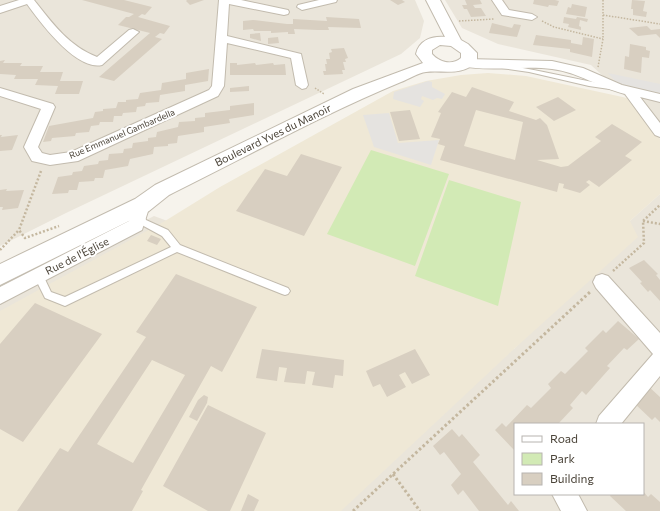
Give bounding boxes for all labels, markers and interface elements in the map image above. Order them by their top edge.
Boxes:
street label: Boulevard Yves du Manoir [212,100,334,168]
street label: Rue Emmanuel Gambardella [67,106,177,161]
street label: Rue de l'Église [42,233,111,277]
legend [514,423,644,495]
text: Road [550,431,578,445]
text: Park [550,451,576,465]
text: Building [550,471,594,485]

